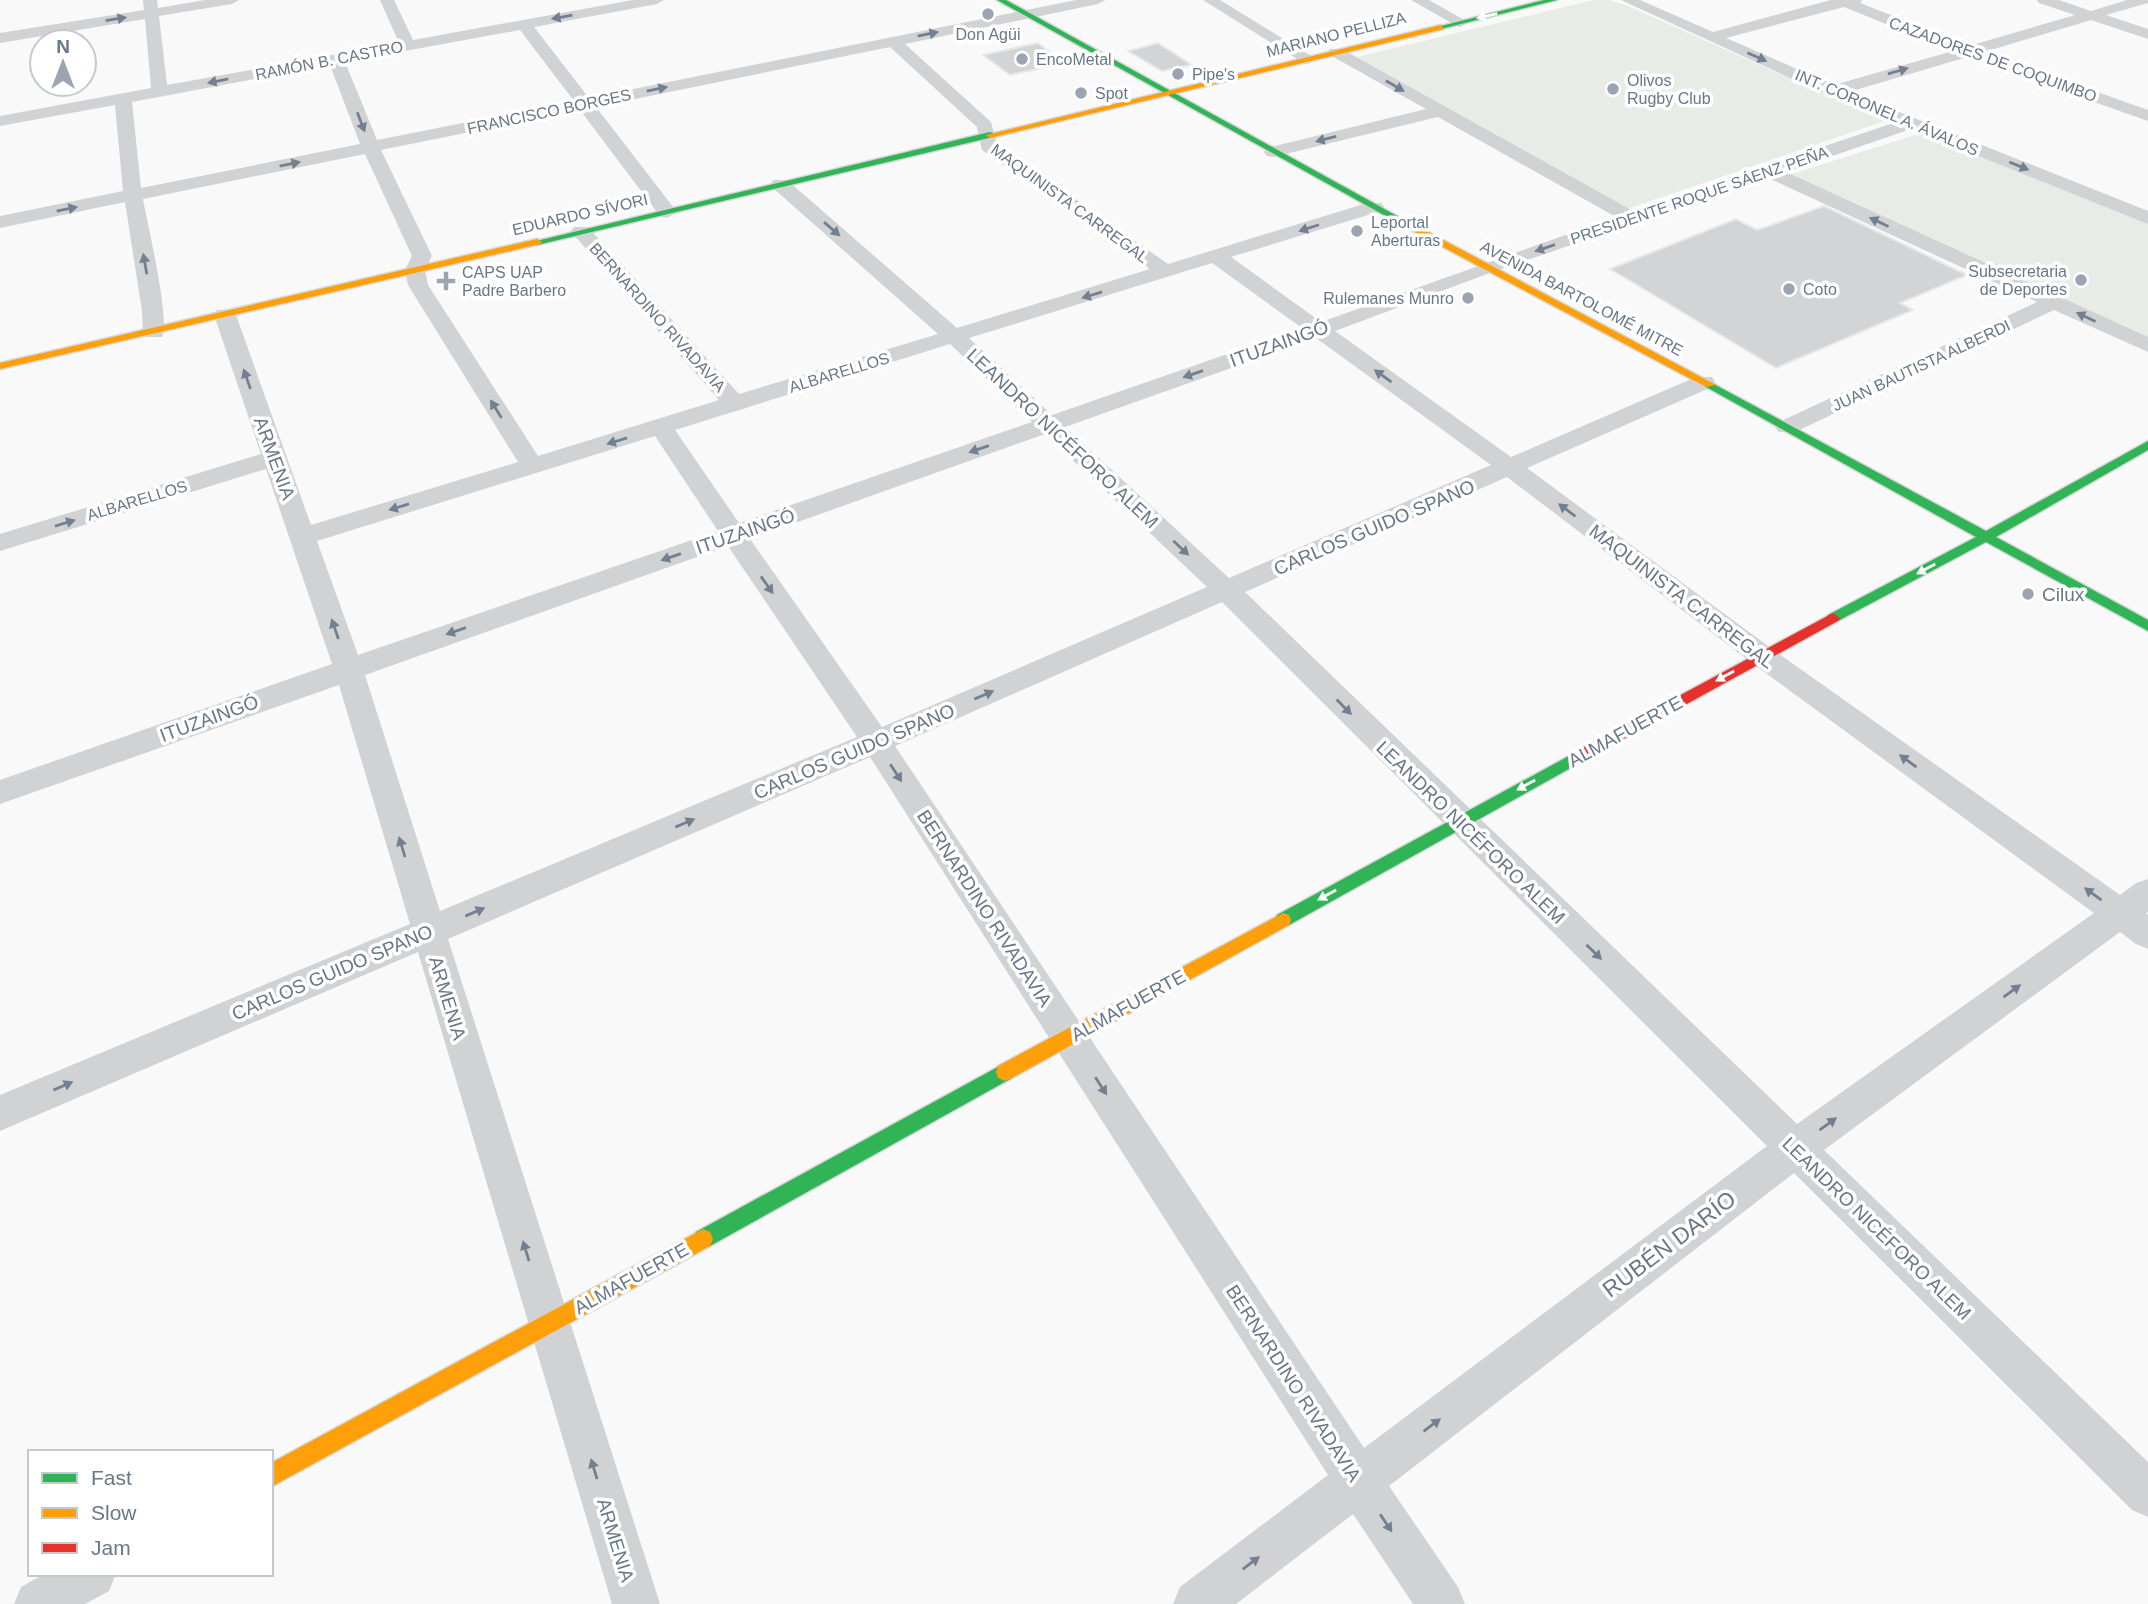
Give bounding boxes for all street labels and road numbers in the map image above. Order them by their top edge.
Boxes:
street label: MARIANO PELLIZA [1265,9,1408,60]
street label: CAZADORES DE COQUIMBO [1887,14,2099,105]
street label: RAMÓN B. CASTRO [254,37,404,83]
street label: INT. CORONEL A. ÁVALOS [1793,65,1981,159]
street label: FRANCISCO BORGES [466,86,633,137]
street label: MAQUINISTA CARREGAL [988,141,1152,266]
street label: PRESIDENTE ROQUE SÁENZ PEÑA [1568,141,1830,248]
street label: EDUARDO SÍVORI [510,190,650,238]
street label: AVENIDA BARTOLOMÉ MITRE [1478,237,1686,359]
street label: BERNARDINO RIVADAVIA [586,240,729,395]
street label: ITUZAINGÓ [1227,316,1331,371]
street label: JUAN BAUTISTA ALBERDI [1830,317,2013,414]
street label: LEANDRO NICÉFORO ALEM [963,344,1162,532]
street label: ALBARELLOS [787,349,891,396]
street label: ARMENIA [250,414,299,503]
street label: CARLOS GUIDO SPANO [1271,476,1478,579]
street label: ALBARELLOS [85,477,189,524]
street label: ITUZAINGÓ [693,505,797,558]
street label: MAQUINISTA CARREGAL [1585,520,1778,673]
street label: ITUZAINGÓ [157,691,261,746]
street label: ALMAFUERTE [1564,691,1686,772]
street label: CARLOS GUIDO SPANO [751,700,958,803]
street label: LEANDRO NICÉFORO ALEM [1372,737,1569,928]
street label: BERNARDINO RIVADAVIA [913,806,1056,1011]
street label: CARLOS GUIDO SPANO [229,921,436,1024]
street label: ARMENIA [425,954,470,1043]
street label: ALMAFUERTE [1067,965,1189,1046]
street label: LEANDRO NICÉFORO ALEM [1778,1133,1975,1324]
street label: RUBÉN DARÍO [1597,1186,1741,1302]
street label: ALMAFUERTE [570,1238,692,1319]
street label: BERNARDINO RIVADAVIA [1222,1281,1365,1486]
street label: ARMENIA [593,1496,638,1585]

